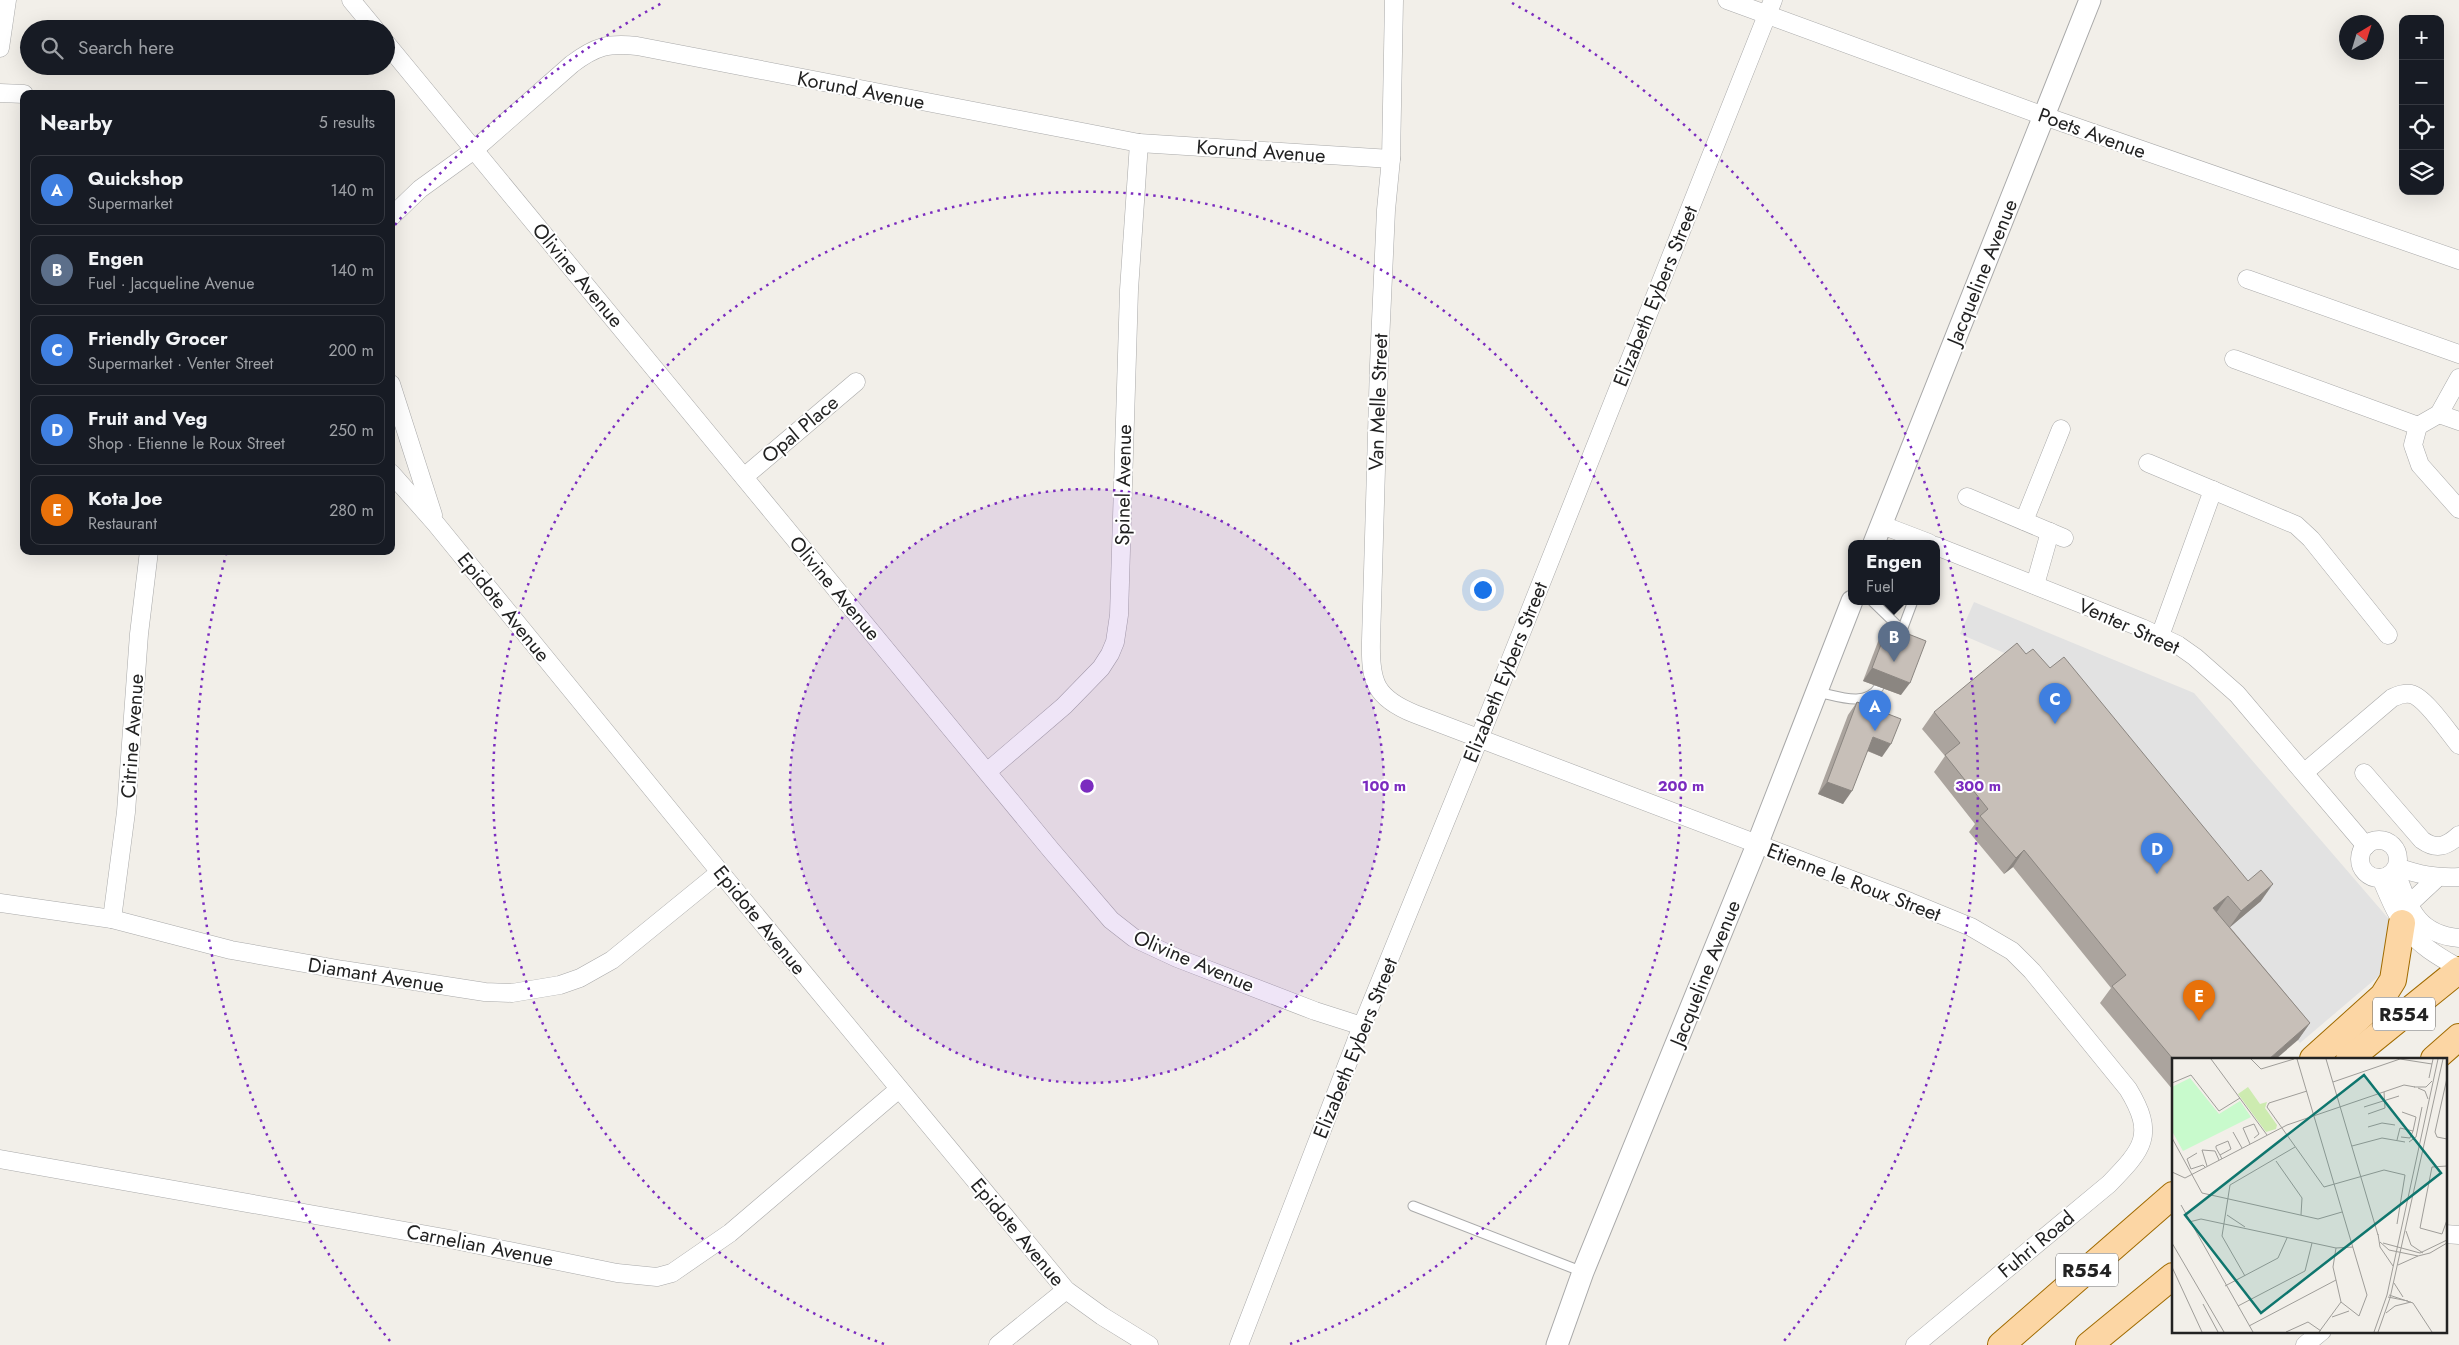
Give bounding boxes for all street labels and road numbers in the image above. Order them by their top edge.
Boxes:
street label: Korund Avenue [795,64,927,117]
street label: Poets Avenue [2034,101,2150,166]
street label: Korund Avenue [1196,133,1326,170]
street label: Jacqueline Avenue [1939,195,2025,352]
street label: Elizabeth Eybers Street [1606,201,1705,391]
street label: Olivine Avenue [525,217,630,334]
street label: Van Melle Street [1362,333,1395,471]
street label: Opal Place [756,389,845,470]
street label: Spinel Avenue [1108,424,1139,546]
street label: Olivine Avenue [782,530,887,647]
street label: Epidote Avenue [450,546,557,668]
street label: Elizabeth Eybers Street [1456,577,1555,767]
street label: Venter Street [2074,591,2184,662]
street label: Citrine Avenue [114,673,151,799]
street label: Etienne le Roux Street [1763,836,1945,929]
street label: Epidote Avenue [706,859,813,981]
street label: Jacqueline Avenue [1662,896,1748,1053]
street label: Olivine Avenue [1129,923,1259,1000]
street label: Diamant Avenue [306,950,446,1001]
street label: Elizabeth Eybers Street [1306,953,1405,1143]
road number: R554 [2373,998,2435,1030]
street label: Epidote Avenue [964,1172,1072,1293]
street label: Fuhri Road [1992,1204,2081,1285]
street label: Carnelian Avenue [404,1217,556,1274]
road number: R554 [2056,1254,2118,1286]

